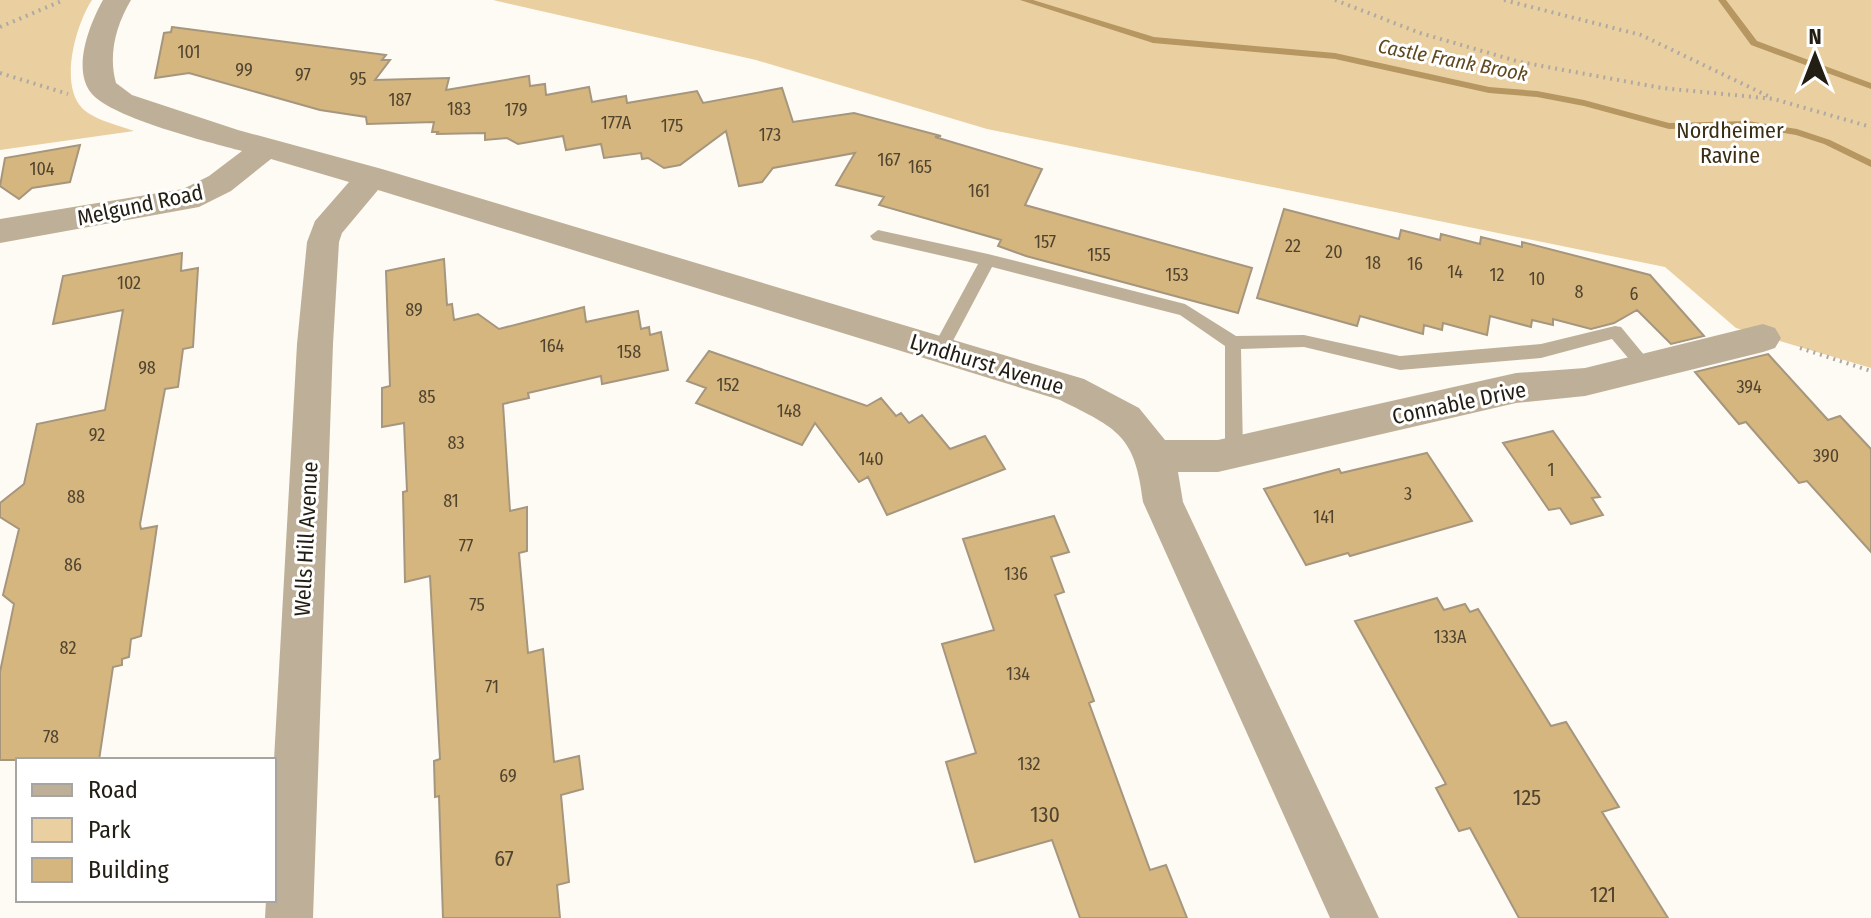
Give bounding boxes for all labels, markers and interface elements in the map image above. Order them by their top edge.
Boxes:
north arrow [1775,16,1855,96]
text: N [1808,23,1822,50]
water label: Castle Frank Brook [1376,34,1530,86]
house number: 101 [178,41,200,63]
house number: 99 [235,59,253,81]
house number: 97 [295,64,311,86]
house number: 95 [349,68,367,90]
house number: 187 [388,89,412,111]
house number: 183 [447,98,471,120]
house number: 179 [505,99,527,121]
house number: 177A [601,112,632,134]
house number: 175 [661,115,683,137]
park label: Nordheimer Ravine [1676,117,1784,169]
house number: 173 [759,124,781,146]
house number: 167 [878,149,900,171]
house number: 165 [908,156,932,178]
house number: 104 [29,158,55,180]
street label: Melgund Road [75,178,205,232]
house number: 161 [968,180,990,202]
house number: 157 [1034,231,1056,253]
house number: 22 [1285,235,1301,257]
house number: 20 [1325,241,1343,263]
house number: 155 [1087,244,1111,266]
house number: 18 [1365,252,1381,274]
house number: 16 [1407,253,1423,275]
house number: 14 [1447,261,1463,283]
house number: 153 [1165,264,1189,286]
house number: 12 [1490,264,1505,286]
house number: 10 [1529,268,1545,290]
house number: 102 [117,272,141,294]
house number: 8 [1575,281,1584,303]
house number: 6 [1630,283,1639,305]
house number: 89 [405,299,423,321]
street label: Lyndhurst Avenue [907,328,1067,400]
house number: 164 [540,335,565,357]
house number: 158 [617,341,641,363]
house number: 98 [138,357,156,379]
house number: 152 [716,374,740,396]
street label: Connable Drive [1390,376,1528,430]
house number: 394 [1736,376,1762,398]
house number: 85 [418,386,436,408]
house number: 148 [777,400,801,422]
house number: 92 [89,424,105,446]
house number: 83 [447,432,465,454]
house number: 390 [1813,445,1839,467]
house number: 140 [858,448,884,470]
house number: 1 [1547,459,1555,481]
street label: Wells Hill Avenue [288,461,324,617]
house number: 3 [1404,483,1412,505]
house number: 88 [67,486,85,508]
house number: 81 [443,490,459,512]
house number: 141 [1313,506,1335,528]
house number: 77 [459,535,473,557]
house number: 86 [64,554,82,576]
house number: 136 [1004,563,1028,585]
house number: 75 [469,594,485,616]
house number: 133A [1434,626,1467,648]
house number: 82 [60,637,76,659]
house number: 134 [1006,663,1030,685]
house number: 71 [485,676,499,698]
house number: 78 [43,726,59,748]
house number: 132 [1018,753,1041,775]
legend [16,758,276,902]
house number: 69 [499,765,517,787]
text: Road [88,776,138,804]
house number: 125 [1513,784,1541,811]
house number: 130 [1030,801,1060,828]
text: Park [88,816,131,844]
house number: 67 [494,845,514,872]
text: Building [88,856,170,884]
house number: 121 [1590,881,1616,908]

